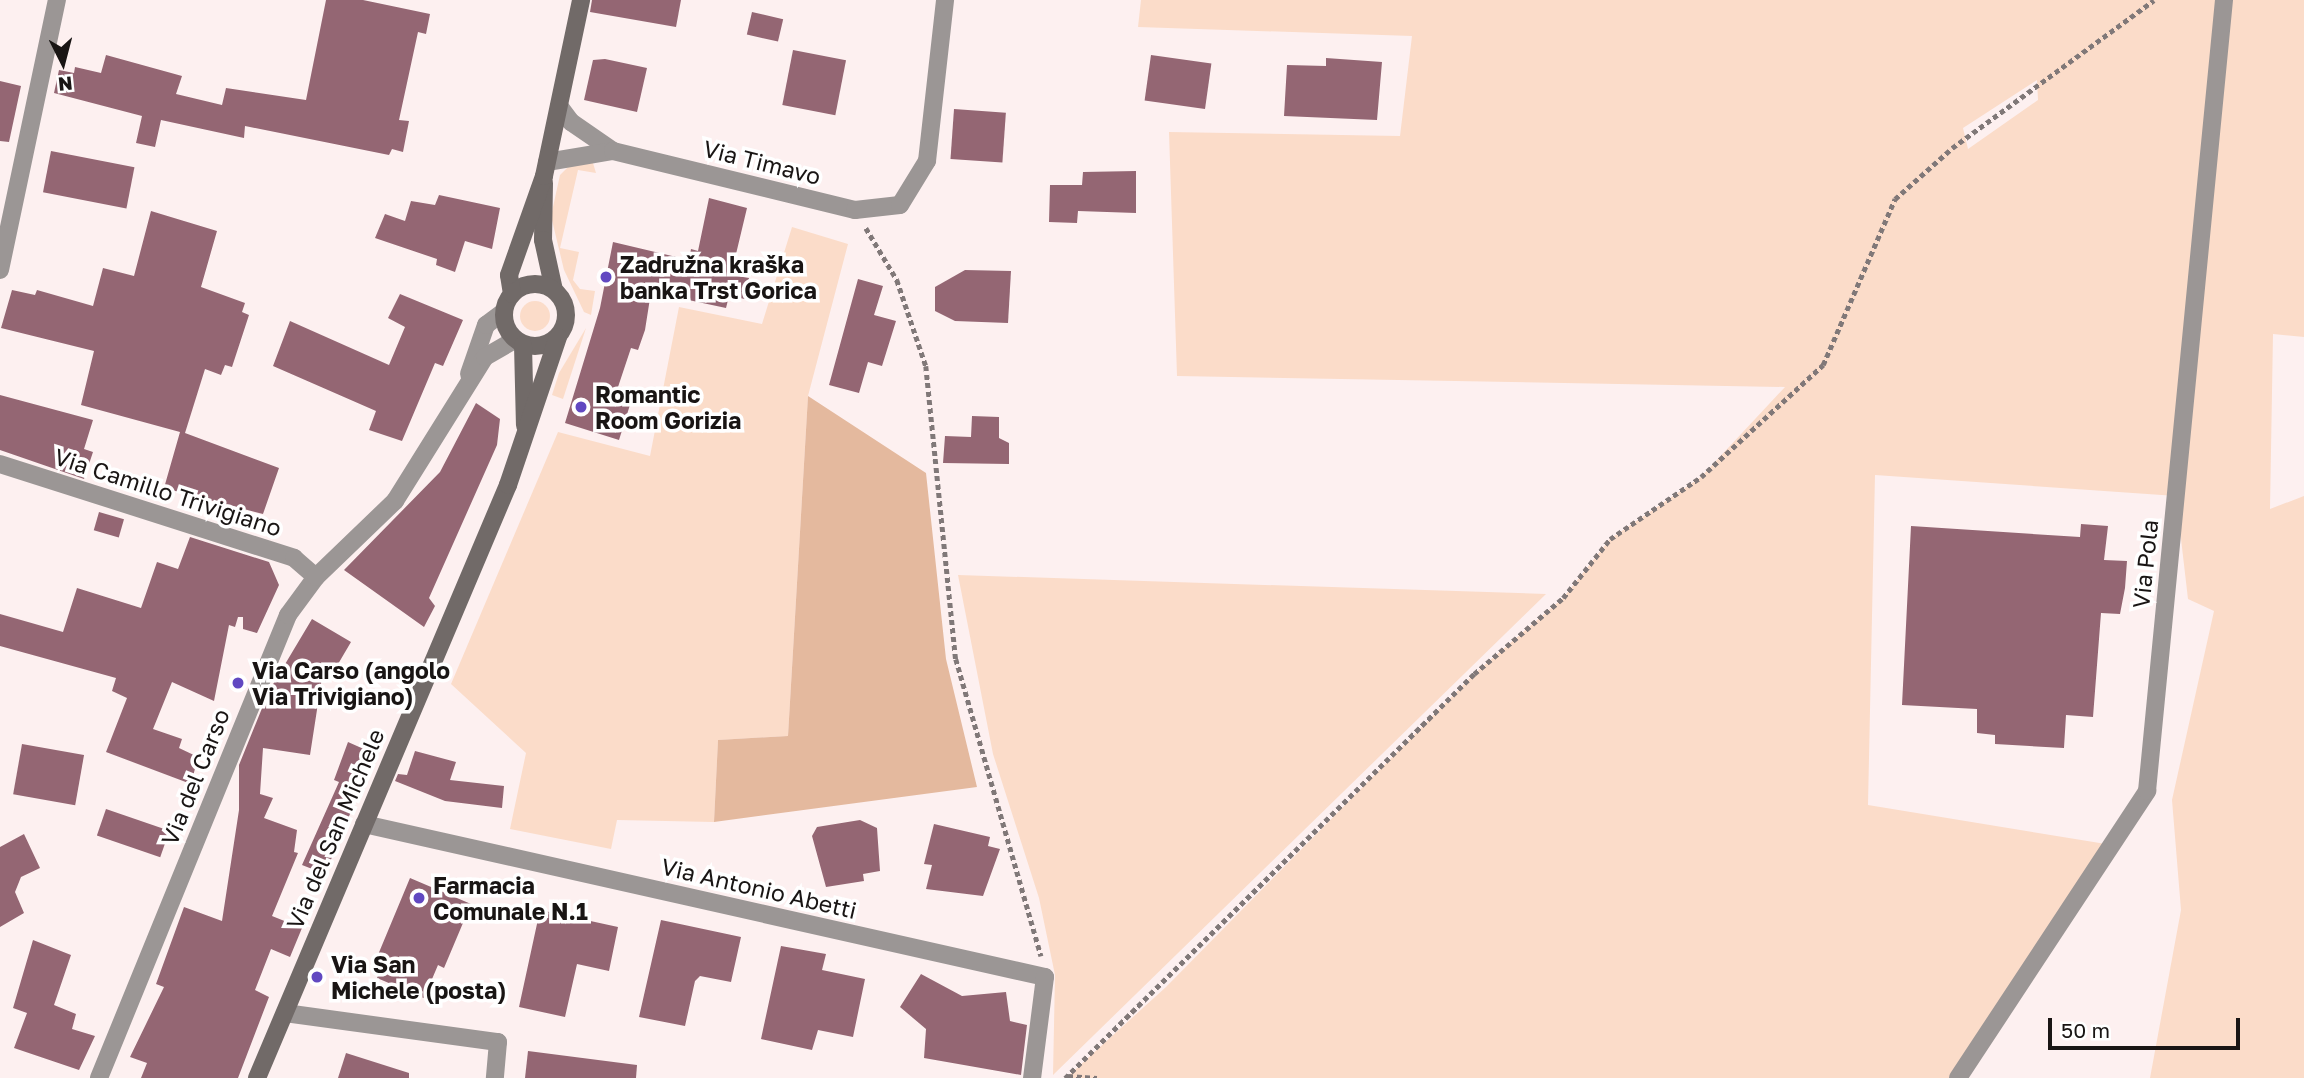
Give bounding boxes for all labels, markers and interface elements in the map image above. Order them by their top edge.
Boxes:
north arrow [28,28,98,98]
text: N [57,72,74,97]
street label: Via Timavo [701,134,823,190]
place label: Zadružna kraška banka Trst Gorica [620,250,817,304]
marker: Zadružna kraška banka Trst Gorica [598,269,614,285]
place label: Romantic Room Gorizia [595,380,741,434]
marker: Romantic Room Gorizia [573,399,589,415]
street label: Via Camillo Trivigiano [51,442,285,542]
street label: Via Pola [2127,518,2163,610]
place label: Via Carso (angolo Via Trivigiano) [252,656,450,710]
marker: Via Carso (angolo Via Trivigiano) [230,675,246,691]
street label: Via del Carso [155,705,235,849]
street label: Via del San Michele [280,725,390,933]
street label: Via Antonio Abetti [659,852,859,924]
place label: Farmacia Comunale N.1 [433,871,588,925]
marker: Farmacia Comunale N.1 [411,890,427,906]
place label: Via San Michele (posta) [331,950,506,1004]
marker: Via San Michele (posta) [309,969,325,985]
scale bar [2052,1004,2244,1048]
text: 50 m [2061,1017,2110,1043]

